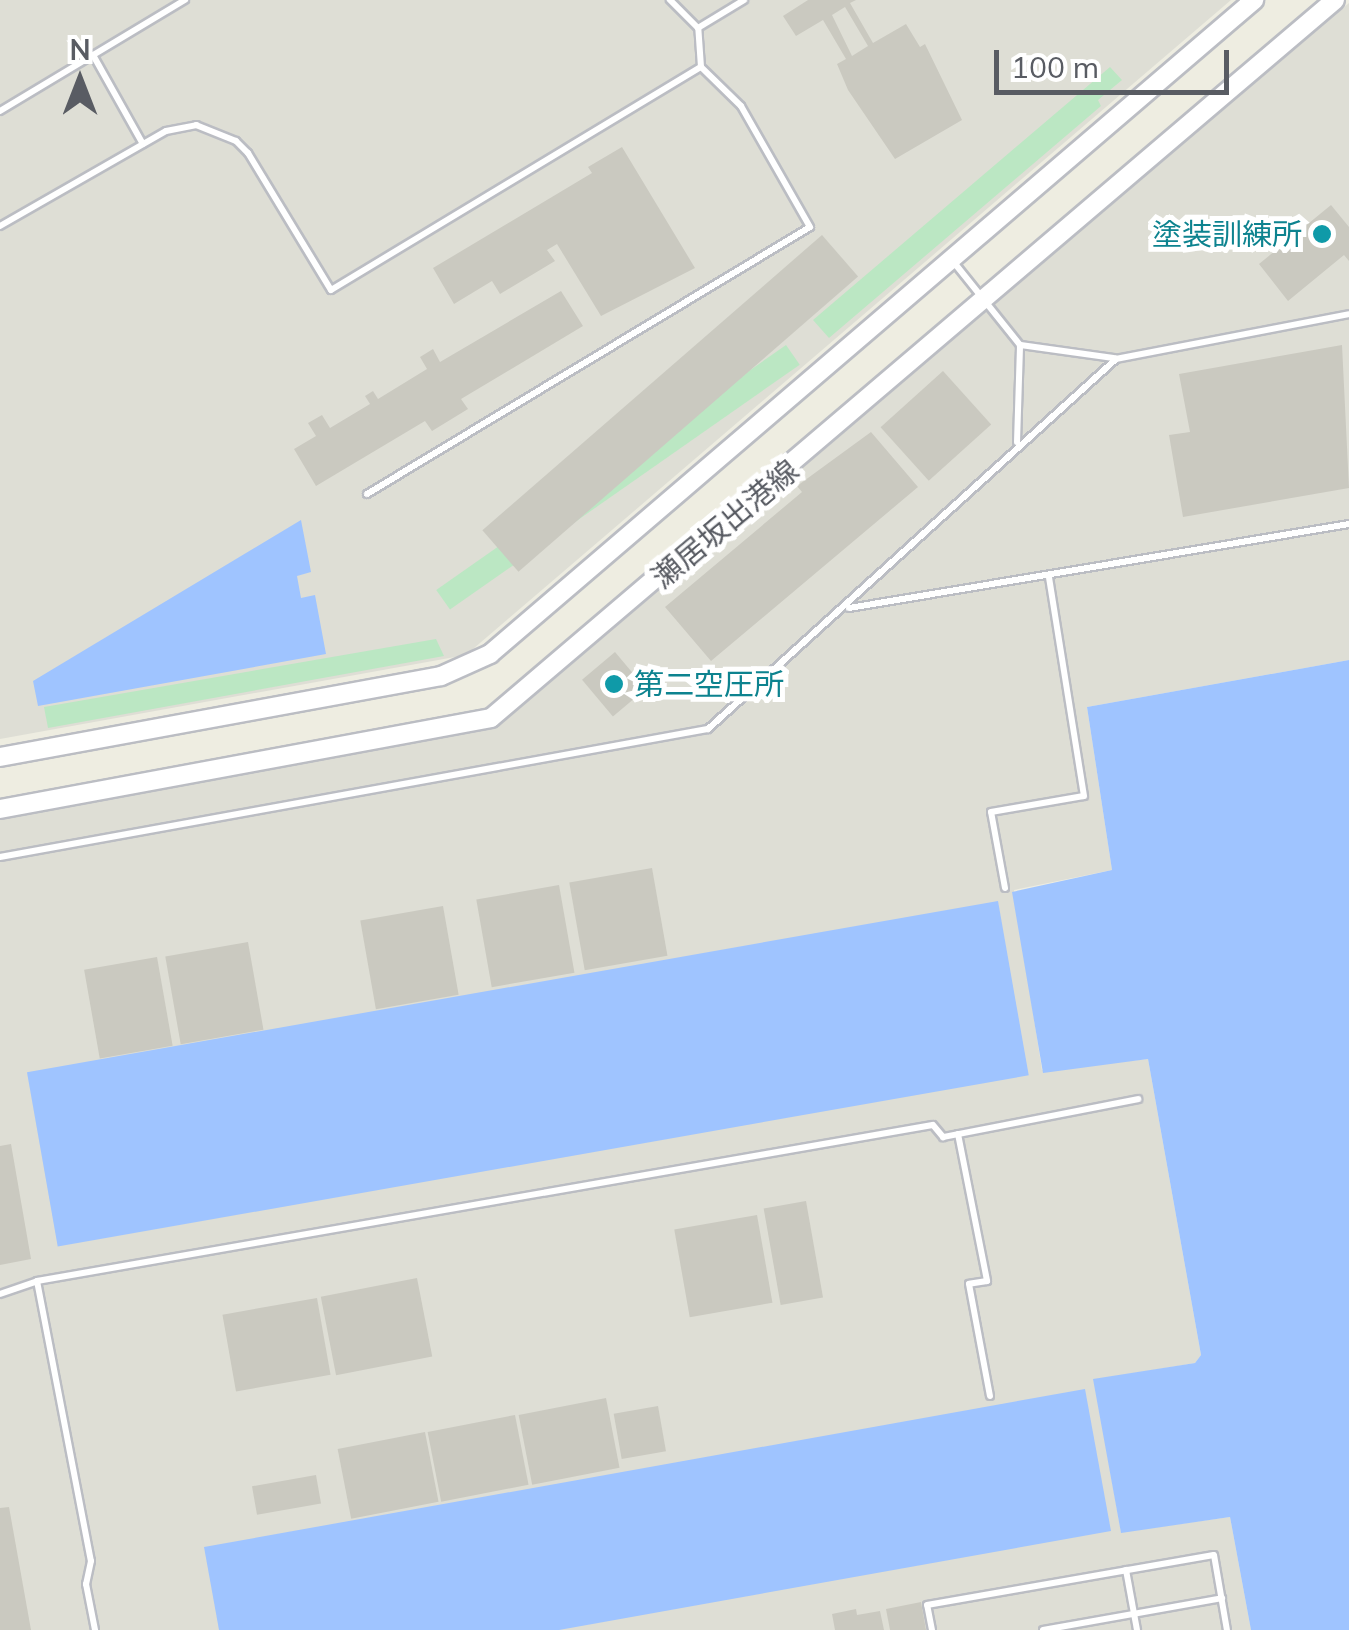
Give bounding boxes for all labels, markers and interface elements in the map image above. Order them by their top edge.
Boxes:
north arrow [30,30,130,130]
scale bar [999,30,1234,92]
text: N [69,32,91,67]
text: 100 m [1011,48,1099,86]
place label: 塗装訓練所 [1152,216,1302,252]
marker: 塗装訓練所 [1311,223,1333,245]
street label: 瀬居坂出港線 [644,452,806,596]
place label: 第二空圧所 [634,666,784,702]
marker: 第二空圧所 [603,673,625,695]

